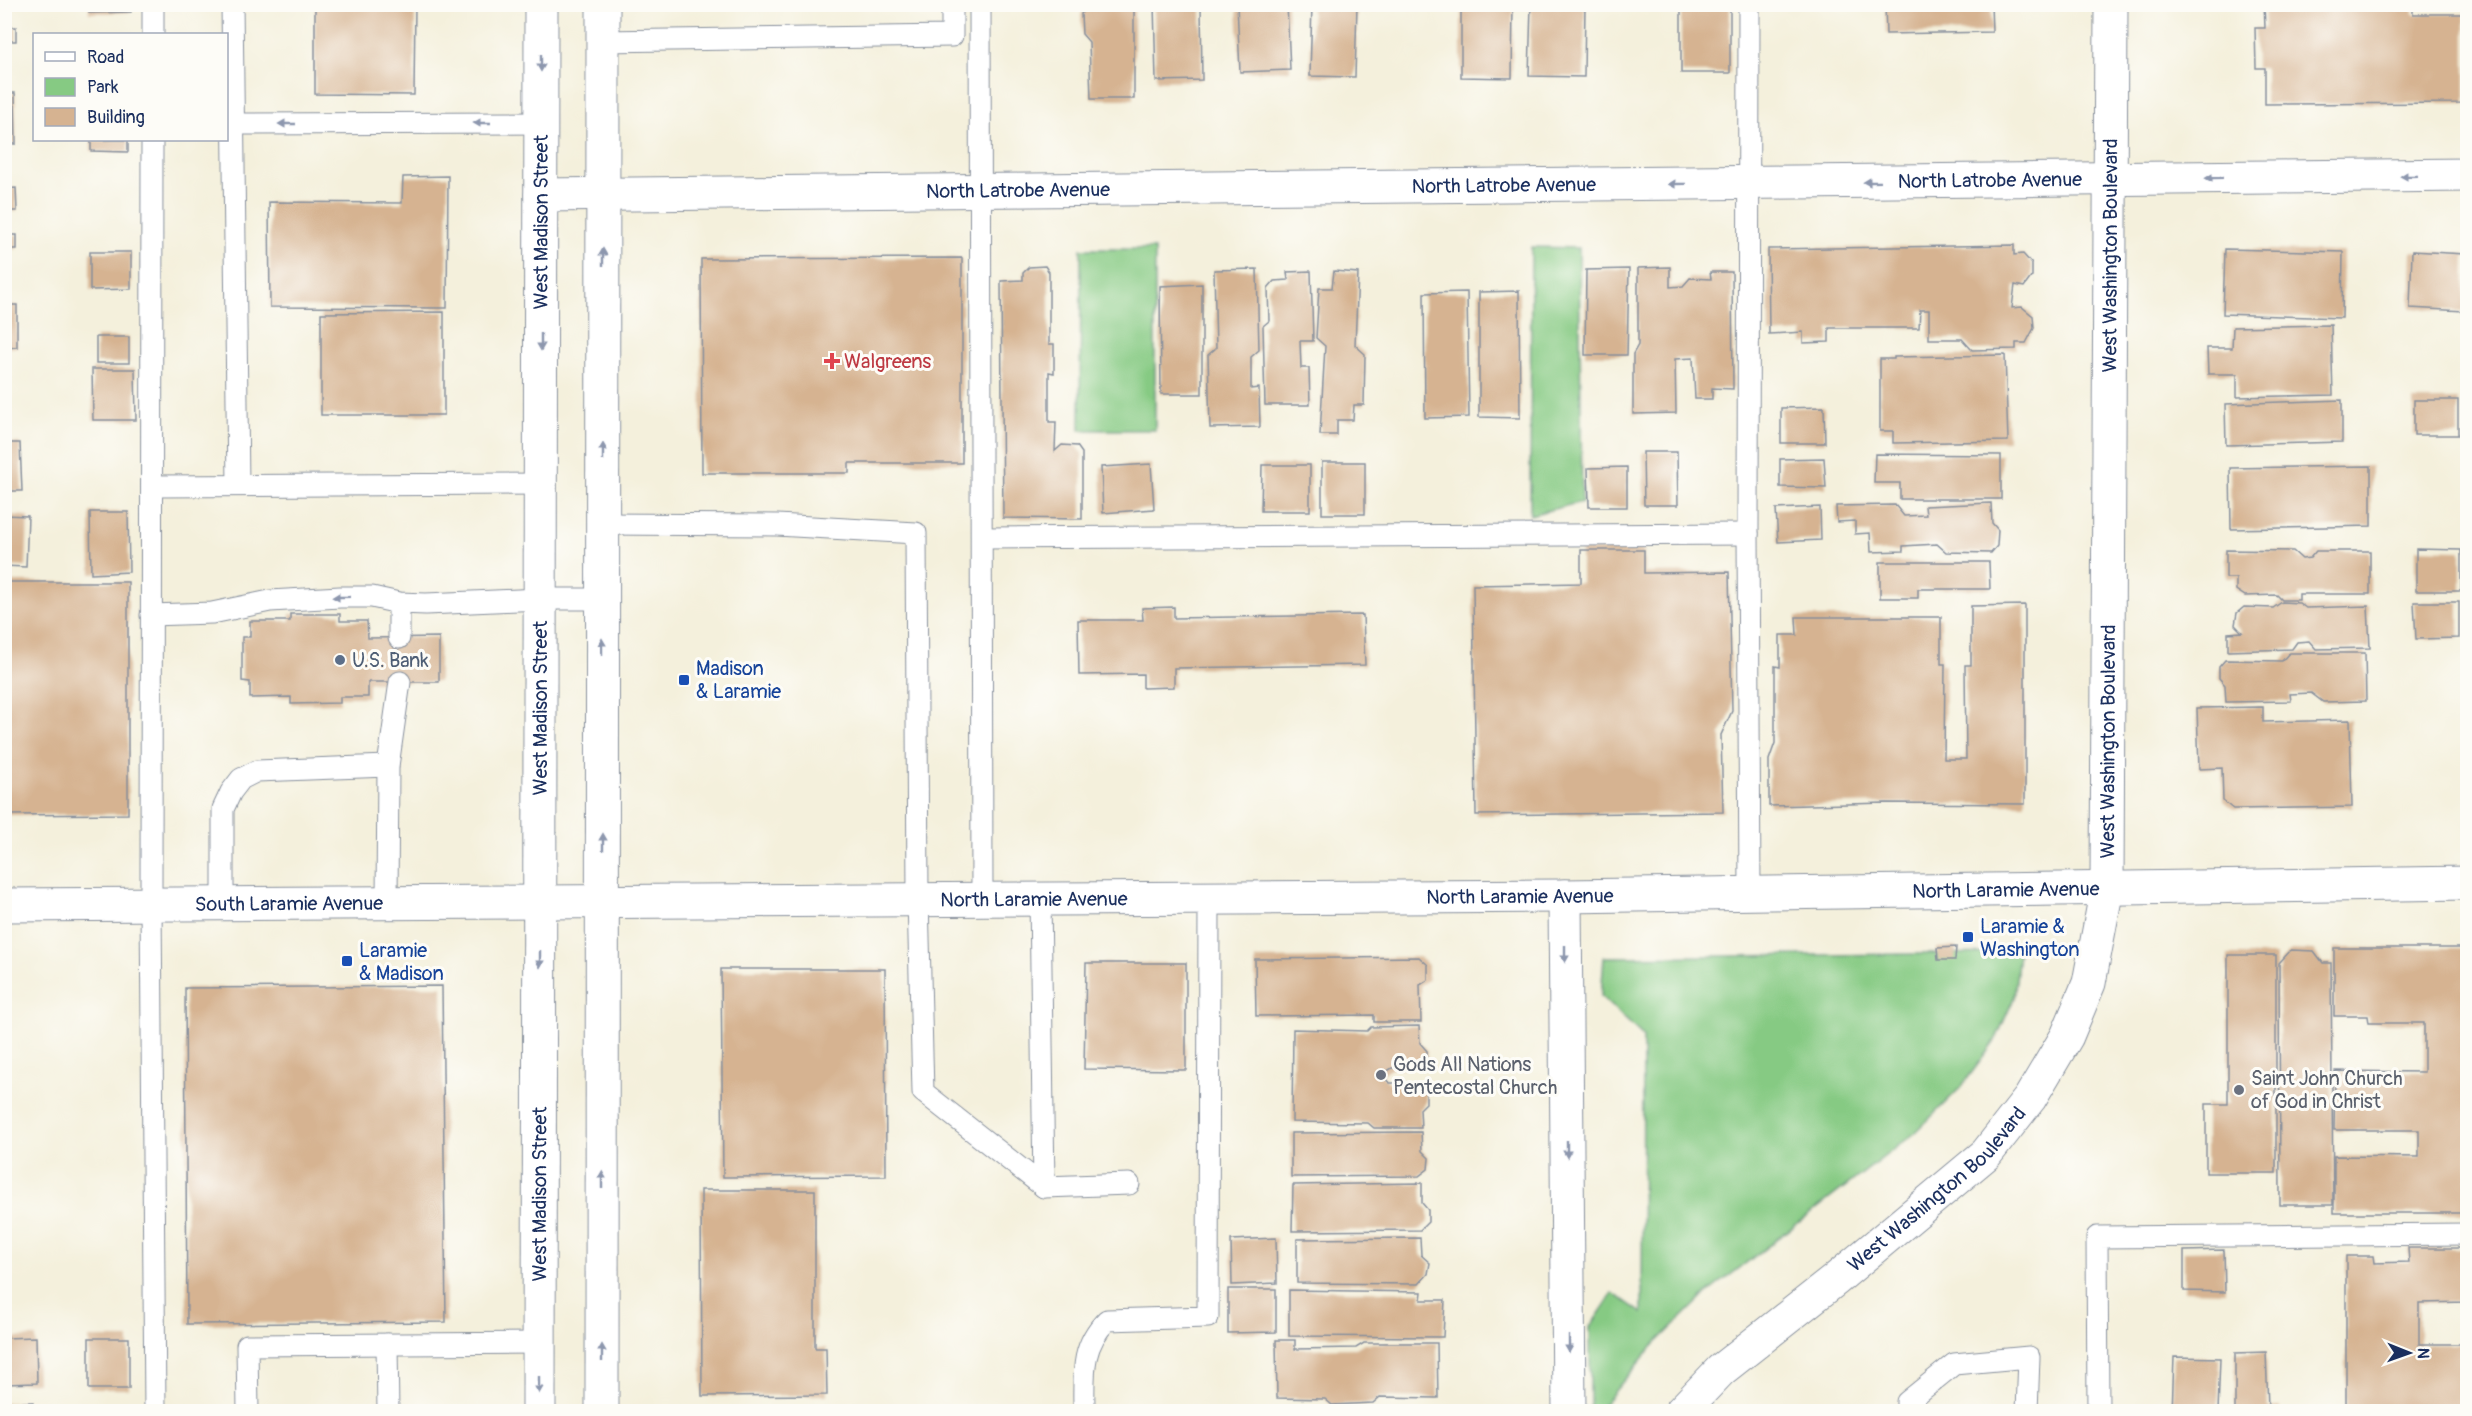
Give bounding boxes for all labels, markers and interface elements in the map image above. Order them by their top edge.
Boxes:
legend [33,33,228,141]
text: Road [87,46,124,69]
one-way arrow [536,53,546,72]
text: Park [87,76,119,99]
text: Building [87,106,145,129]
one-way arrow [473,118,492,128]
one-way arrow [278,119,297,129]
street label: West Madison Street [529,134,554,309]
street label: West Washington Boulevard [2097,138,2123,372]
street label: North Latrobe Avenue [1898,167,2082,194]
one-way arrow [2400,171,2419,181]
street label: North Latrobe Avenue [1412,172,1596,199]
one-way arrow [2205,173,2224,183]
street label: North Latrobe Avenue [926,177,1110,204]
one-way arrow [1863,177,1882,186]
one-way arrow [1668,179,1687,189]
one-way arrow [598,247,608,266]
one-way arrow [536,332,546,351]
place label: Walgreens [844,349,931,374]
marker: Walgreens [825,354,839,368]
one-way arrow [598,442,608,461]
one-way arrow [331,592,350,602]
street label: West Madison Street [528,620,553,795]
street label: West Washington Boulevard [2095,624,2121,858]
one-way arrow [597,637,607,656]
place label: U.S. Bank [352,648,429,673]
marker: U.S. Bank [333,653,347,667]
place label: Madison & Laramie [696,656,781,704]
marker: Madison & Laramie [677,673,691,687]
one-way arrow [598,832,607,851]
street label: North Laramie Avenue [1912,876,2100,904]
street label: North Laramie Avenue [1426,883,1614,910]
street label: North Laramie Avenue [940,887,1128,913]
street label: South Laramie Avenue [195,891,383,917]
place label: Laramie & Washington [1980,914,2080,962]
marker: Laramie & Washington [1961,930,1975,944]
place label: Laramie & Madison [359,938,444,986]
one-way arrow [1560,945,1570,964]
one-way arrow [535,950,545,969]
marker: Laramie & Madison [340,954,354,968]
place label: Gods All Nations Pentecostal Church [1393,1052,1557,1100]
place label: Saint John Church of God in Christ [2251,1066,2403,1114]
marker: Gods All Nations Pentecostal Church [1374,1068,1388,1082]
marker: Saint John Church of God in Christ [2232,1083,2246,1097]
street label: West Washington Boulevard [1842,1102,2031,1277]
street label: West Madison Street [527,1106,552,1281]
one-way arrow [1562,1140,1572,1159]
one-way arrow [597,1170,607,1189]
north arrow [2379,1323,2439,1383]
one-way arrow [1564,1335,1573,1354]
one-way arrow [597,1344,607,1363]
text: N [2413,1348,2433,1359]
one-way arrow [534,1376,544,1395]

